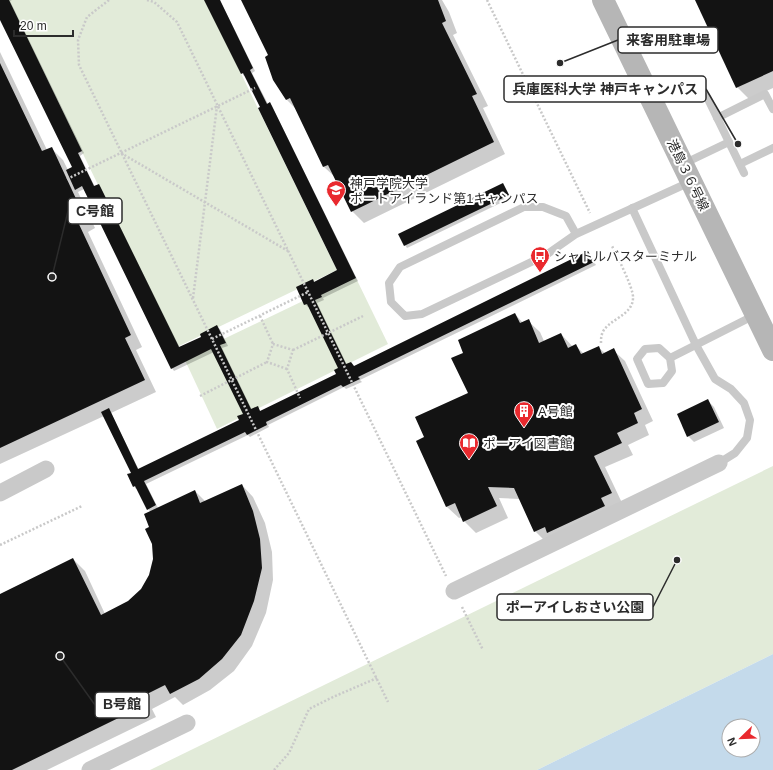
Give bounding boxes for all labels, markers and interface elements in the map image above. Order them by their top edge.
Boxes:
scale bar [14,12,73,38]
text: 20 m [20,19,47,33]
callout: 来客用駐車場 [618,27,718,53]
text: 来客用駐車場 [626,32,710,48]
callout: 兵庫医科大学 神戸キャンパス [504,76,706,102]
text: 兵庫医科大学 神戸キャンパス [512,81,698,97]
street label: 港島３６号線 [664,137,712,213]
place label: 神戸学院大学 ポートアイランド第1キャンパス [350,176,539,206]
school or university icon: 神戸学院大学 ポートアイランド第1キャンパス [325,179,347,207]
callout: C号館 [68,198,122,224]
text: C号館 [76,203,114,219]
bus stop icon: シャトルバスターミナル [529,245,551,273]
place label: シャトルバスターミナル [554,249,697,264]
building icon: A号館 [513,400,535,428]
place label: A号館 [538,404,573,419]
library icon: ポーアイ図書館 [458,432,480,460]
place label: ポーアイ図書館 [483,436,573,451]
callout: ポーアイしおさい公園 [497,594,653,620]
text: ポーアイしおさい公園 [506,599,644,615]
callout: B号館 [95,692,149,718]
text: B号館 [103,696,141,712]
north arrow [721,718,761,758]
text: N [725,736,739,748]

